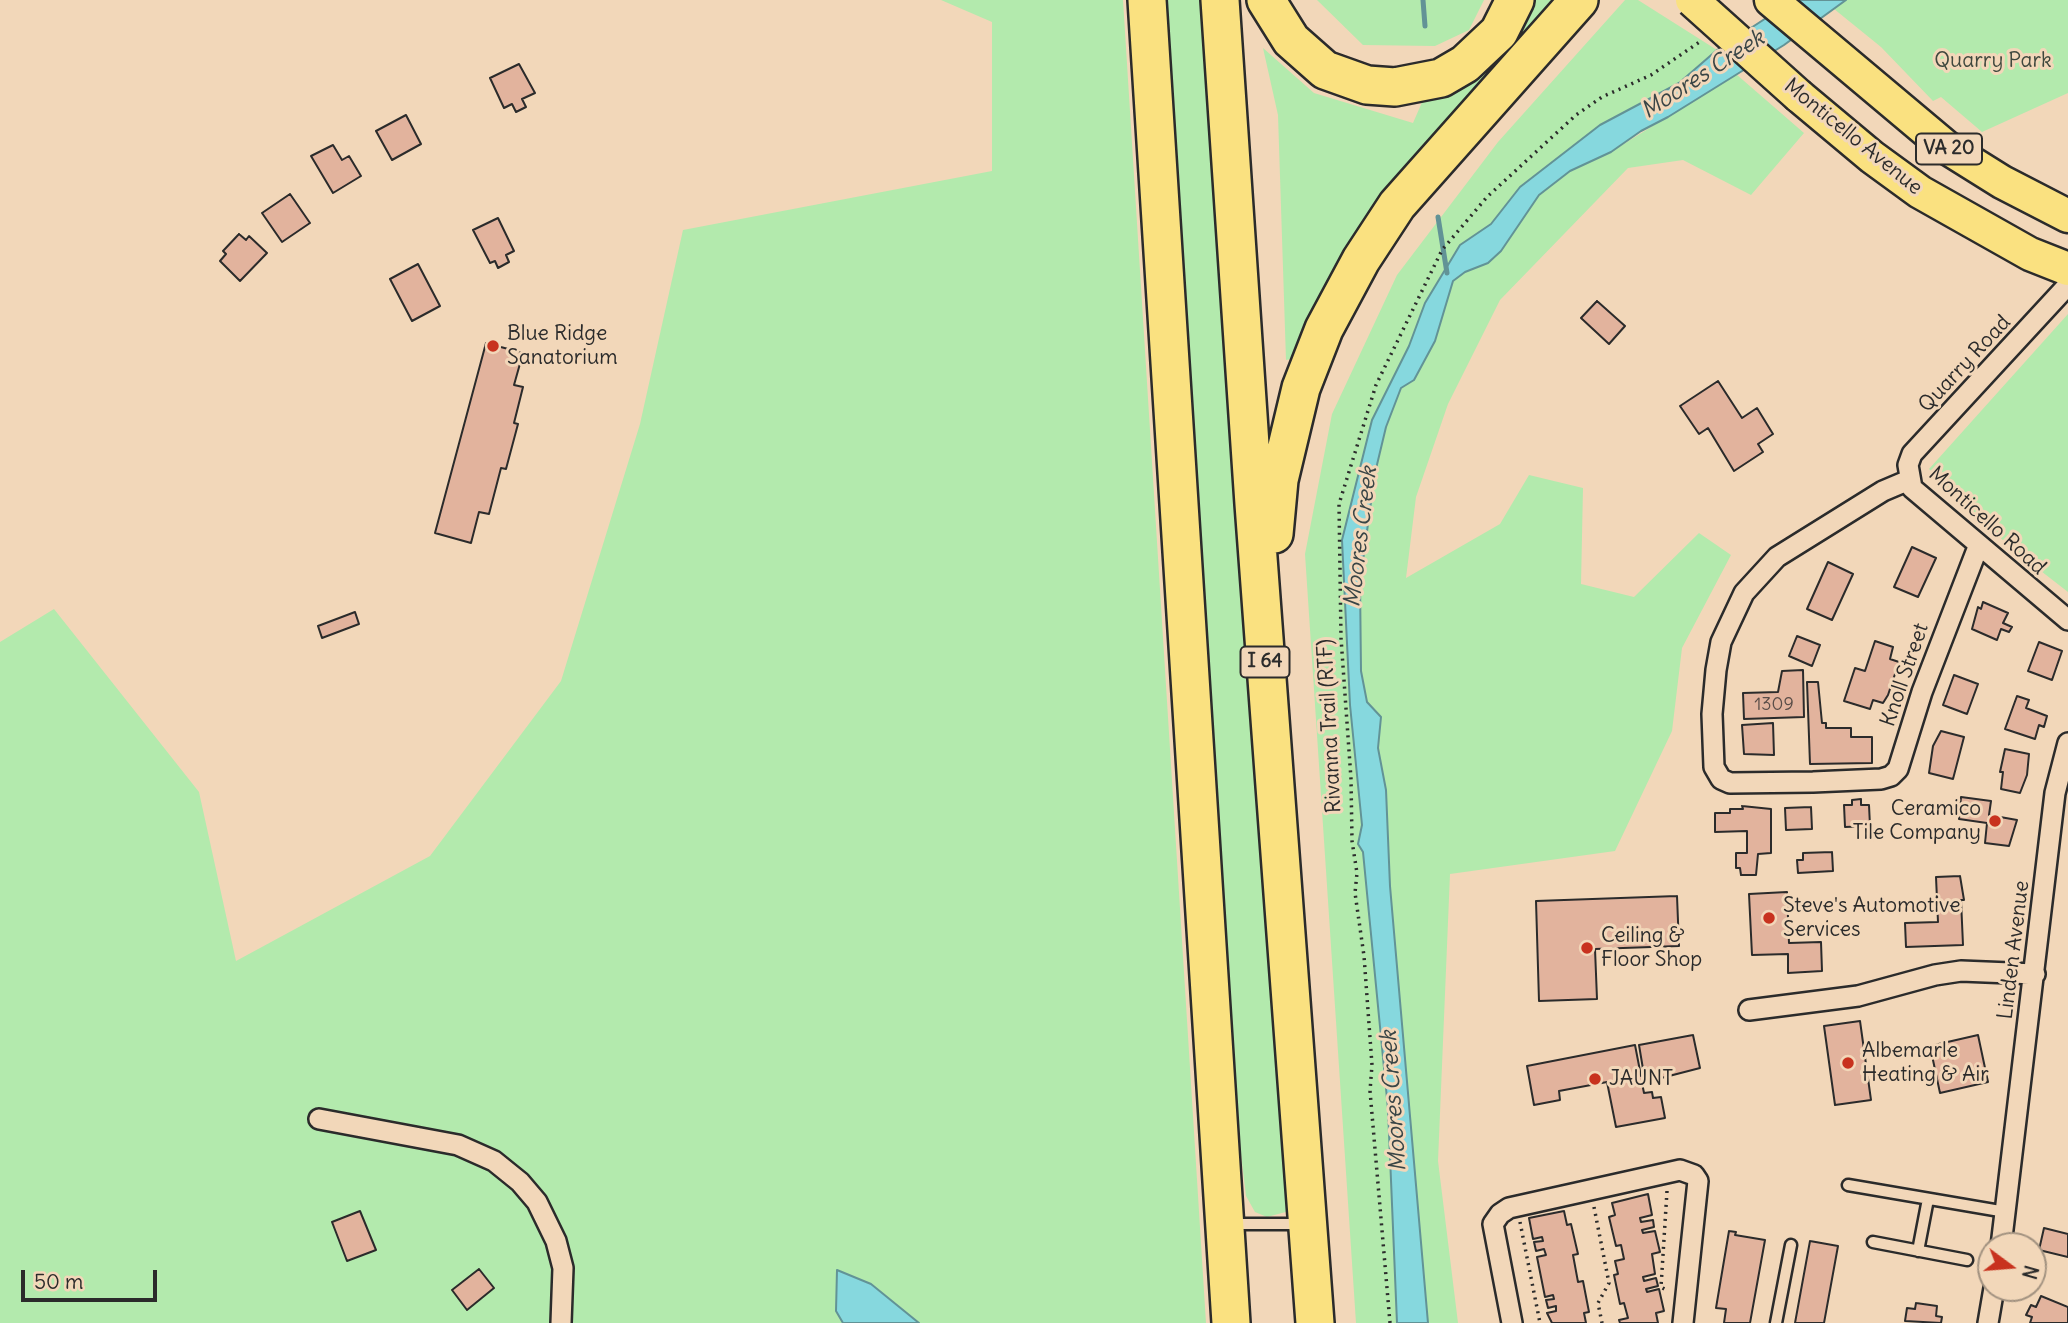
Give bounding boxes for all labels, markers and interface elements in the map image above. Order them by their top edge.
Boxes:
water label: Moores Creek [1636,25,1770,125]
park label: Quarry Park [1934,48,2052,74]
street label: Monticello Avenue [1779,74,1927,200]
road number: VA 20 [1916,134,1982,164]
street label: Quarry Road [1914,310,2016,418]
place label: Blue Ridge Sanatorium [507,321,618,371]
marker: Blue Ridge Sanatorium [485,338,501,354]
street label: Monticello Road [1923,462,2051,580]
water label: Moores Creek [1339,465,1383,609]
street label: Knoll Street [1876,620,1934,730]
street label: Rivanna Trail (RTF) [1313,638,1347,814]
road number: I 64 [1240,646,1290,678]
house number: 1309 [1754,694,1794,716]
place label: Ceramico Tile Company [1853,796,1981,846]
marker: Ceramico Tile Company [1987,813,2003,829]
street label: Linden Avenue [1993,879,2035,1021]
place label: Steve's Automotive Services [1783,893,1961,943]
marker: Steve's Automotive Services [1761,910,1777,926]
place label: Ceiling & Floor Shop [1601,923,1702,973]
marker: Ceiling & Floor Shop [1579,940,1595,956]
water label: Moores Creek [1375,1029,1413,1173]
place label: Albemarle Heating & Air [1862,1038,1989,1088]
marker: Albemarle Heating & Air [1840,1055,1856,1071]
place label: JAUNT [1609,1066,1673,1092]
marker: JAUNT [1587,1071,1603,1087]
north arrow [1977,1232,2047,1302]
scale bar [24,1256,161,1300]
text: N [2017,1263,2044,1282]
text: 50 m [34,1268,83,1295]

